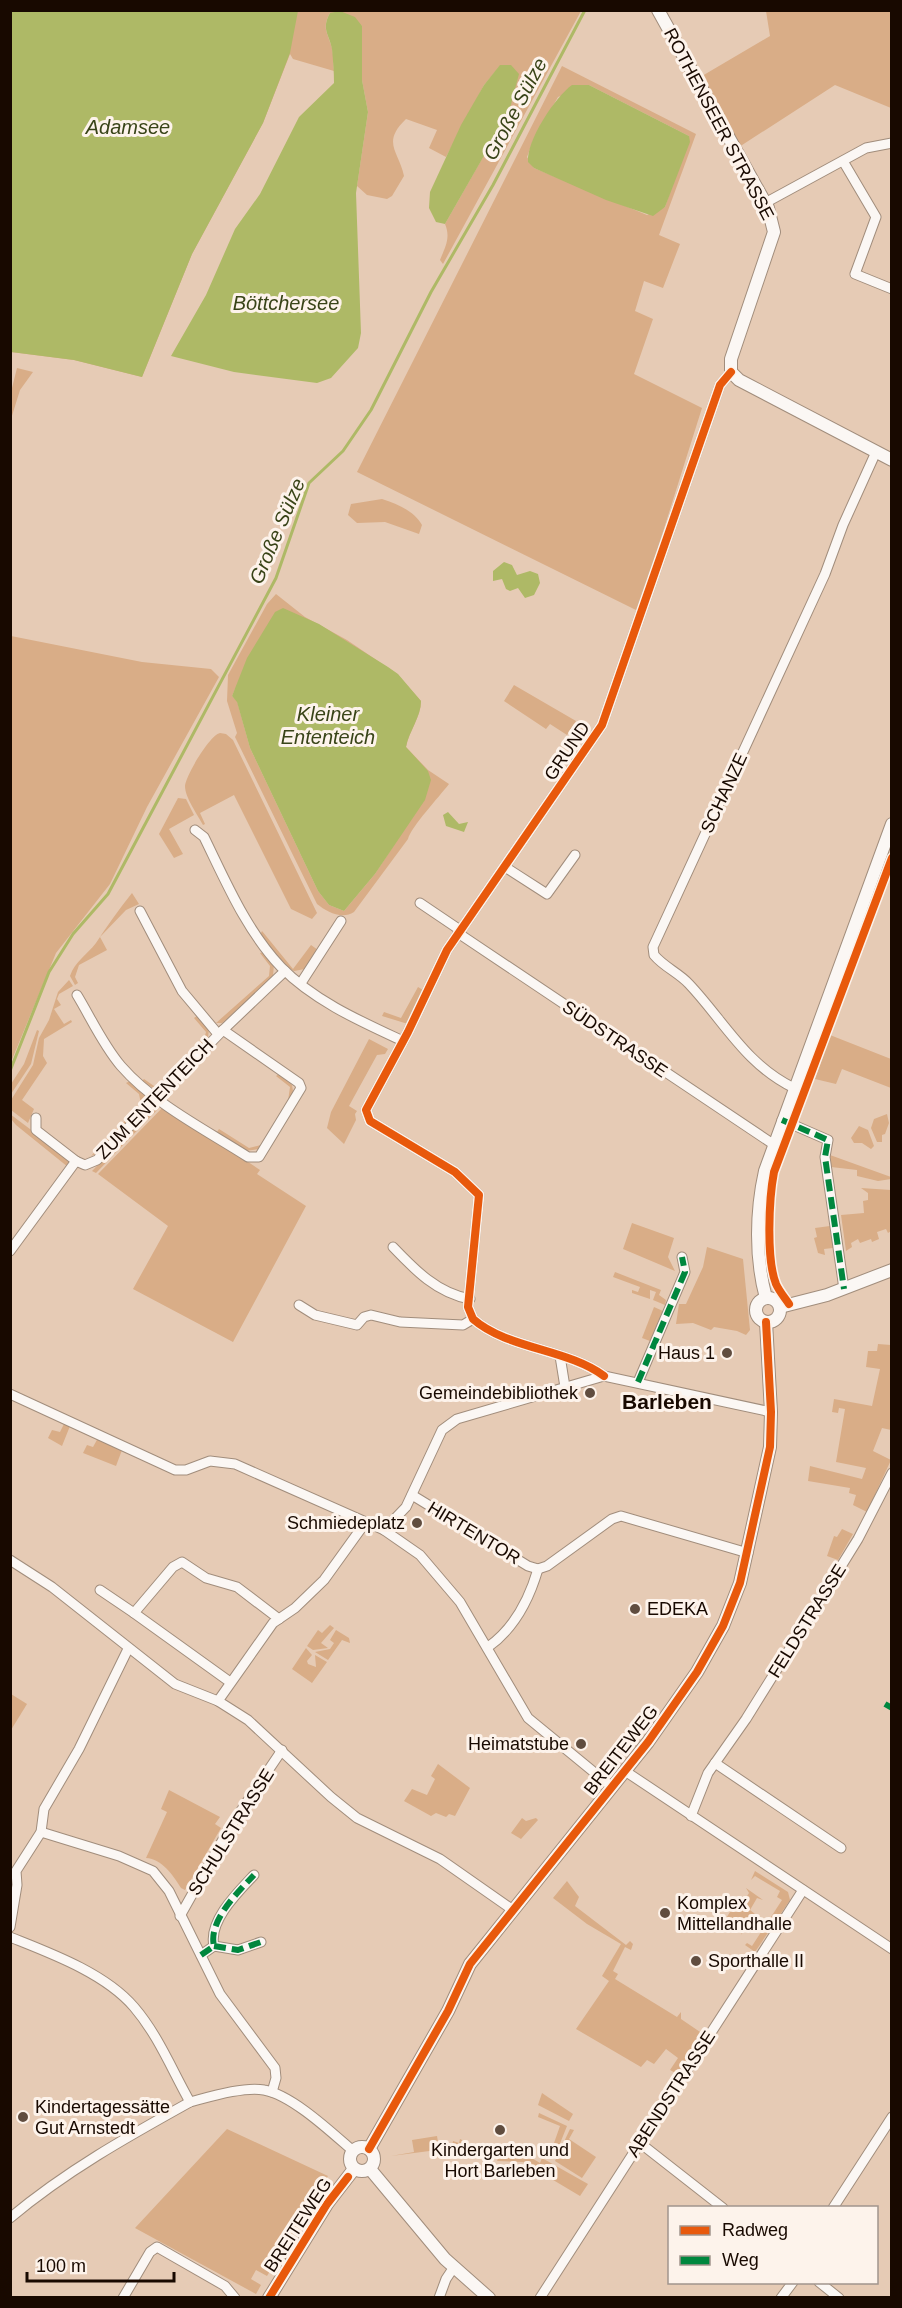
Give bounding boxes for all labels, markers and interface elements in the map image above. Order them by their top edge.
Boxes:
street label: ROTHENSEER STRASSE [660,25,778,223]
water label: Große Sülze [479,54,551,164]
water label: Adamsee [85,116,170,138]
water label: Böttchersee [233,292,339,314]
water label: Große Sülze [245,475,309,587]
water label: Kleiner Ententeich [281,703,375,748]
street label: GRUND [540,718,594,784]
street label: SCHANZE [697,750,751,836]
street label: SÜDSTRASSE [559,997,671,1081]
street label: ZUM ENTENTEICH [93,1035,217,1163]
place label: Haus 1 [658,1343,715,1363]
marker: Haus 1 [720,1346,734,1360]
place label: Gemeindebibliothek [419,1383,579,1403]
marker: Gemeindebibliothek [583,1386,597,1400]
district label: Barleben [622,1390,712,1413]
street label: HIRTENTOR [424,1498,524,1568]
place label: Schmiedeplatz [287,1513,405,1533]
marker: Schmiedeplatz [410,1516,424,1530]
street label: FELDSTRASSE [764,1561,850,1681]
place label: EDEKA [647,1599,708,1619]
marker: EDEKA [628,1602,642,1616]
street label: BREITEWEG [580,1701,662,1799]
place label: Heimatstube [468,1734,569,1754]
marker: Heimatstube [574,1737,588,1751]
street label: SCHULSTRASSE [184,1765,278,1899]
place label: Komplex Mittellandhalle [677,1893,792,1934]
marker: Komplex Mittellandhalle [658,1906,672,1920]
place label: Sporthalle II [708,1951,804,1971]
marker: Sporthalle II [689,1954,703,1968]
street label: ABENDSTRASSE [623,2027,719,2161]
place label: Kindertagessätte Gut Arnstedt [35,2097,170,2138]
marker: Kindertagessätte Gut Arnstedt [16,2110,30,2124]
marker: Kindergarten und Hort Barleben [493,2123,507,2137]
place label: Kindergarten und Hort Barleben [431,2140,569,2181]
street label: BREITEWEG [260,2174,336,2276]
legend [668,2206,878,2284]
text: Radweg [722,2220,788,2240]
scale bar [27,2245,174,2283]
text: Weg [722,2250,759,2270]
text: 100 m [36,2256,86,2276]

